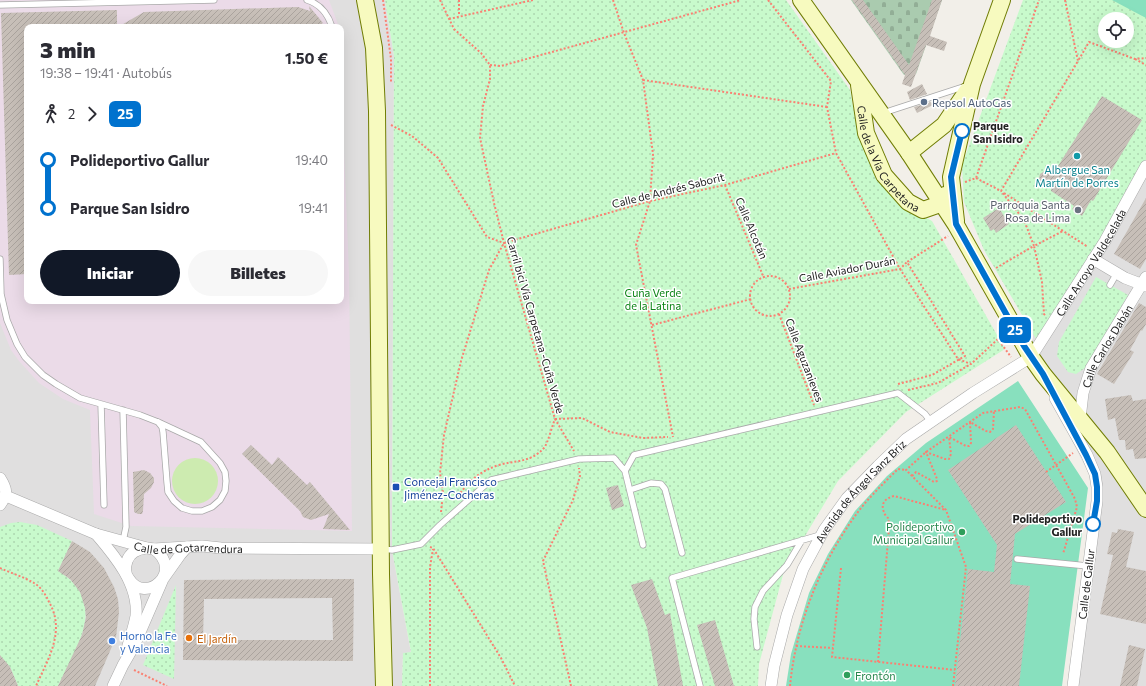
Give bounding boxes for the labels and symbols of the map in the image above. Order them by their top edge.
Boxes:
place label: Repsol AutoGas [932,96,1011,109]
marker: Repsol AutoGas [919,97,929,107]
street label: Calle de la Vía Carpetana [856,105,922,214]
place label: Parque San Isidro [973,119,1023,145]
marker: Parque San Isidro [954,123,970,139]
marker: Albergue San Martín de Porres [1072,151,1082,161]
place label: Albergue San Martín de Porres [1035,163,1119,189]
street label: Calle de Andrés Saborit [610,170,726,210]
street label: Calle Alcotán [733,195,771,261]
place label: Parroquia Santa Rosa de Lima [990,198,1070,224]
marker: Parroquia Santa Rosa de Lima [1073,205,1083,215]
street label: Calle Arroyo Valdecelada [1052,206,1128,318]
street label: Carril bici Vía Carpetana -Cuña Verde [504,235,568,415]
street label: Calle Aviador Durán [798,253,896,285]
park label: Cuña Verde de la Latina [625,286,682,312]
street label: Calle Carlos Dabán [1079,302,1134,389]
street label: Calle Aguzanieves [783,316,827,404]
line badge: 25 [997,317,1033,343]
street label: Avenida de Ángel Sanz Briz [812,436,908,545]
place label: Concejal Francisco Jiménez-Cocheras [404,475,497,502]
marker: Concejal Francisco Jiménez-Cocheras [391,482,401,492]
place label: Polideportivo Gallur [1013,512,1082,538]
marker: Polideportivo Gallur [1085,516,1101,532]
place label: Polideportivo Municipal Gallur [873,520,955,546]
marker: Polideportivo Municipal Gallur [957,527,967,537]
street label: Calle de Gotarrendura [133,538,243,556]
street label: Calle de Gallur [1075,547,1097,620]
place label: Horno la Fe y Valencia [120,629,177,655]
place label: El Jardín [197,632,237,646]
marker: El Jardín [184,633,194,643]
marker: Horno la Fe y Valencia [107,636,117,646]
place label: Frontón [855,669,896,682]
marker: Frontón [842,670,852,680]

